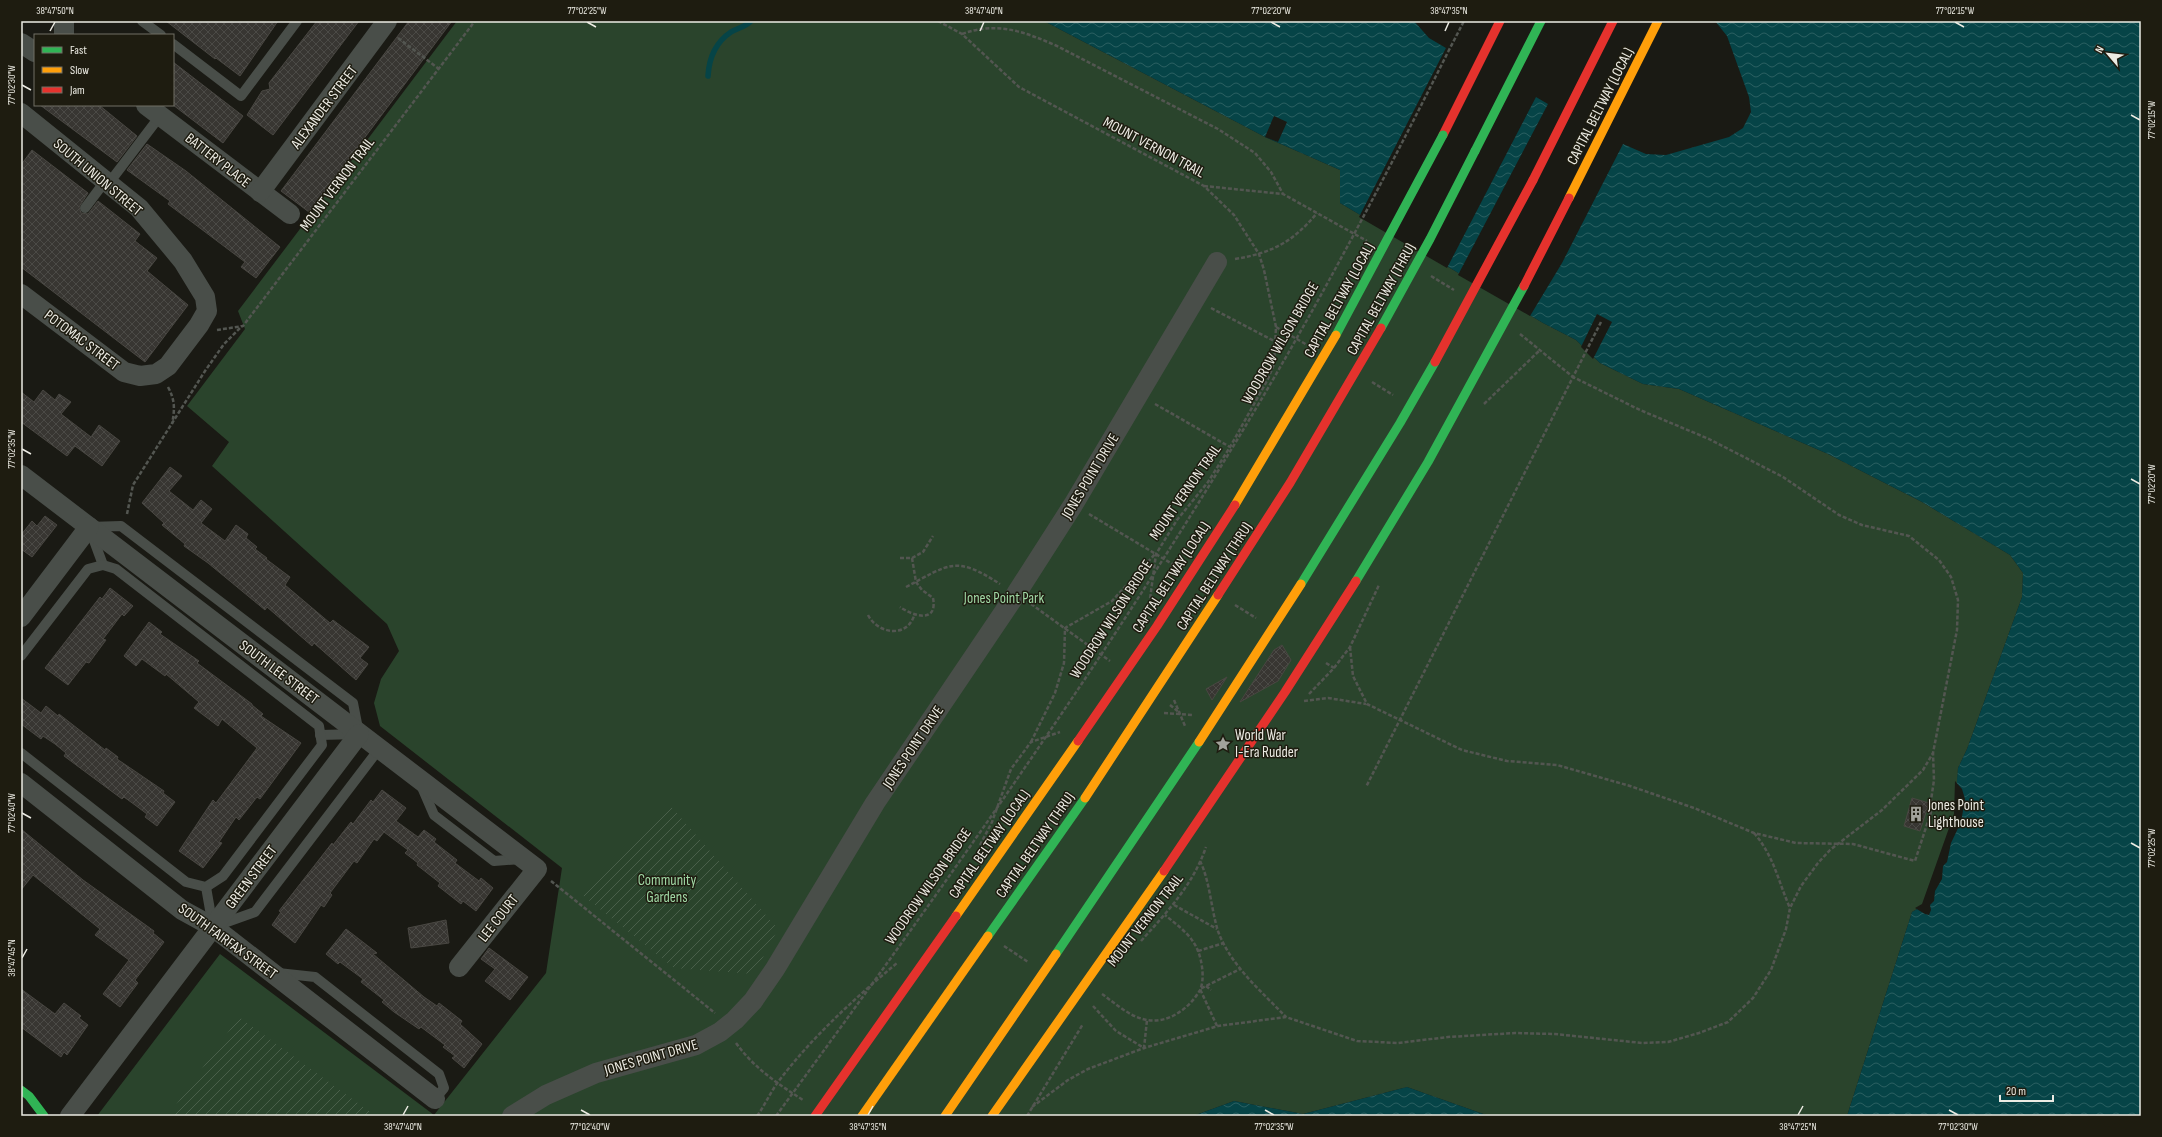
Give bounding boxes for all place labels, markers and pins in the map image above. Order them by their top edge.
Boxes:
place label: World War I-Era Rudder [1235,726,1299,762]
place icon: World War I-Era Rudder [1214,735,1232,753]
place label: Jones Point Lighthouse [1927,796,1984,832]
building icon: Jones Point Lighthouse [1907,805,1925,823]

